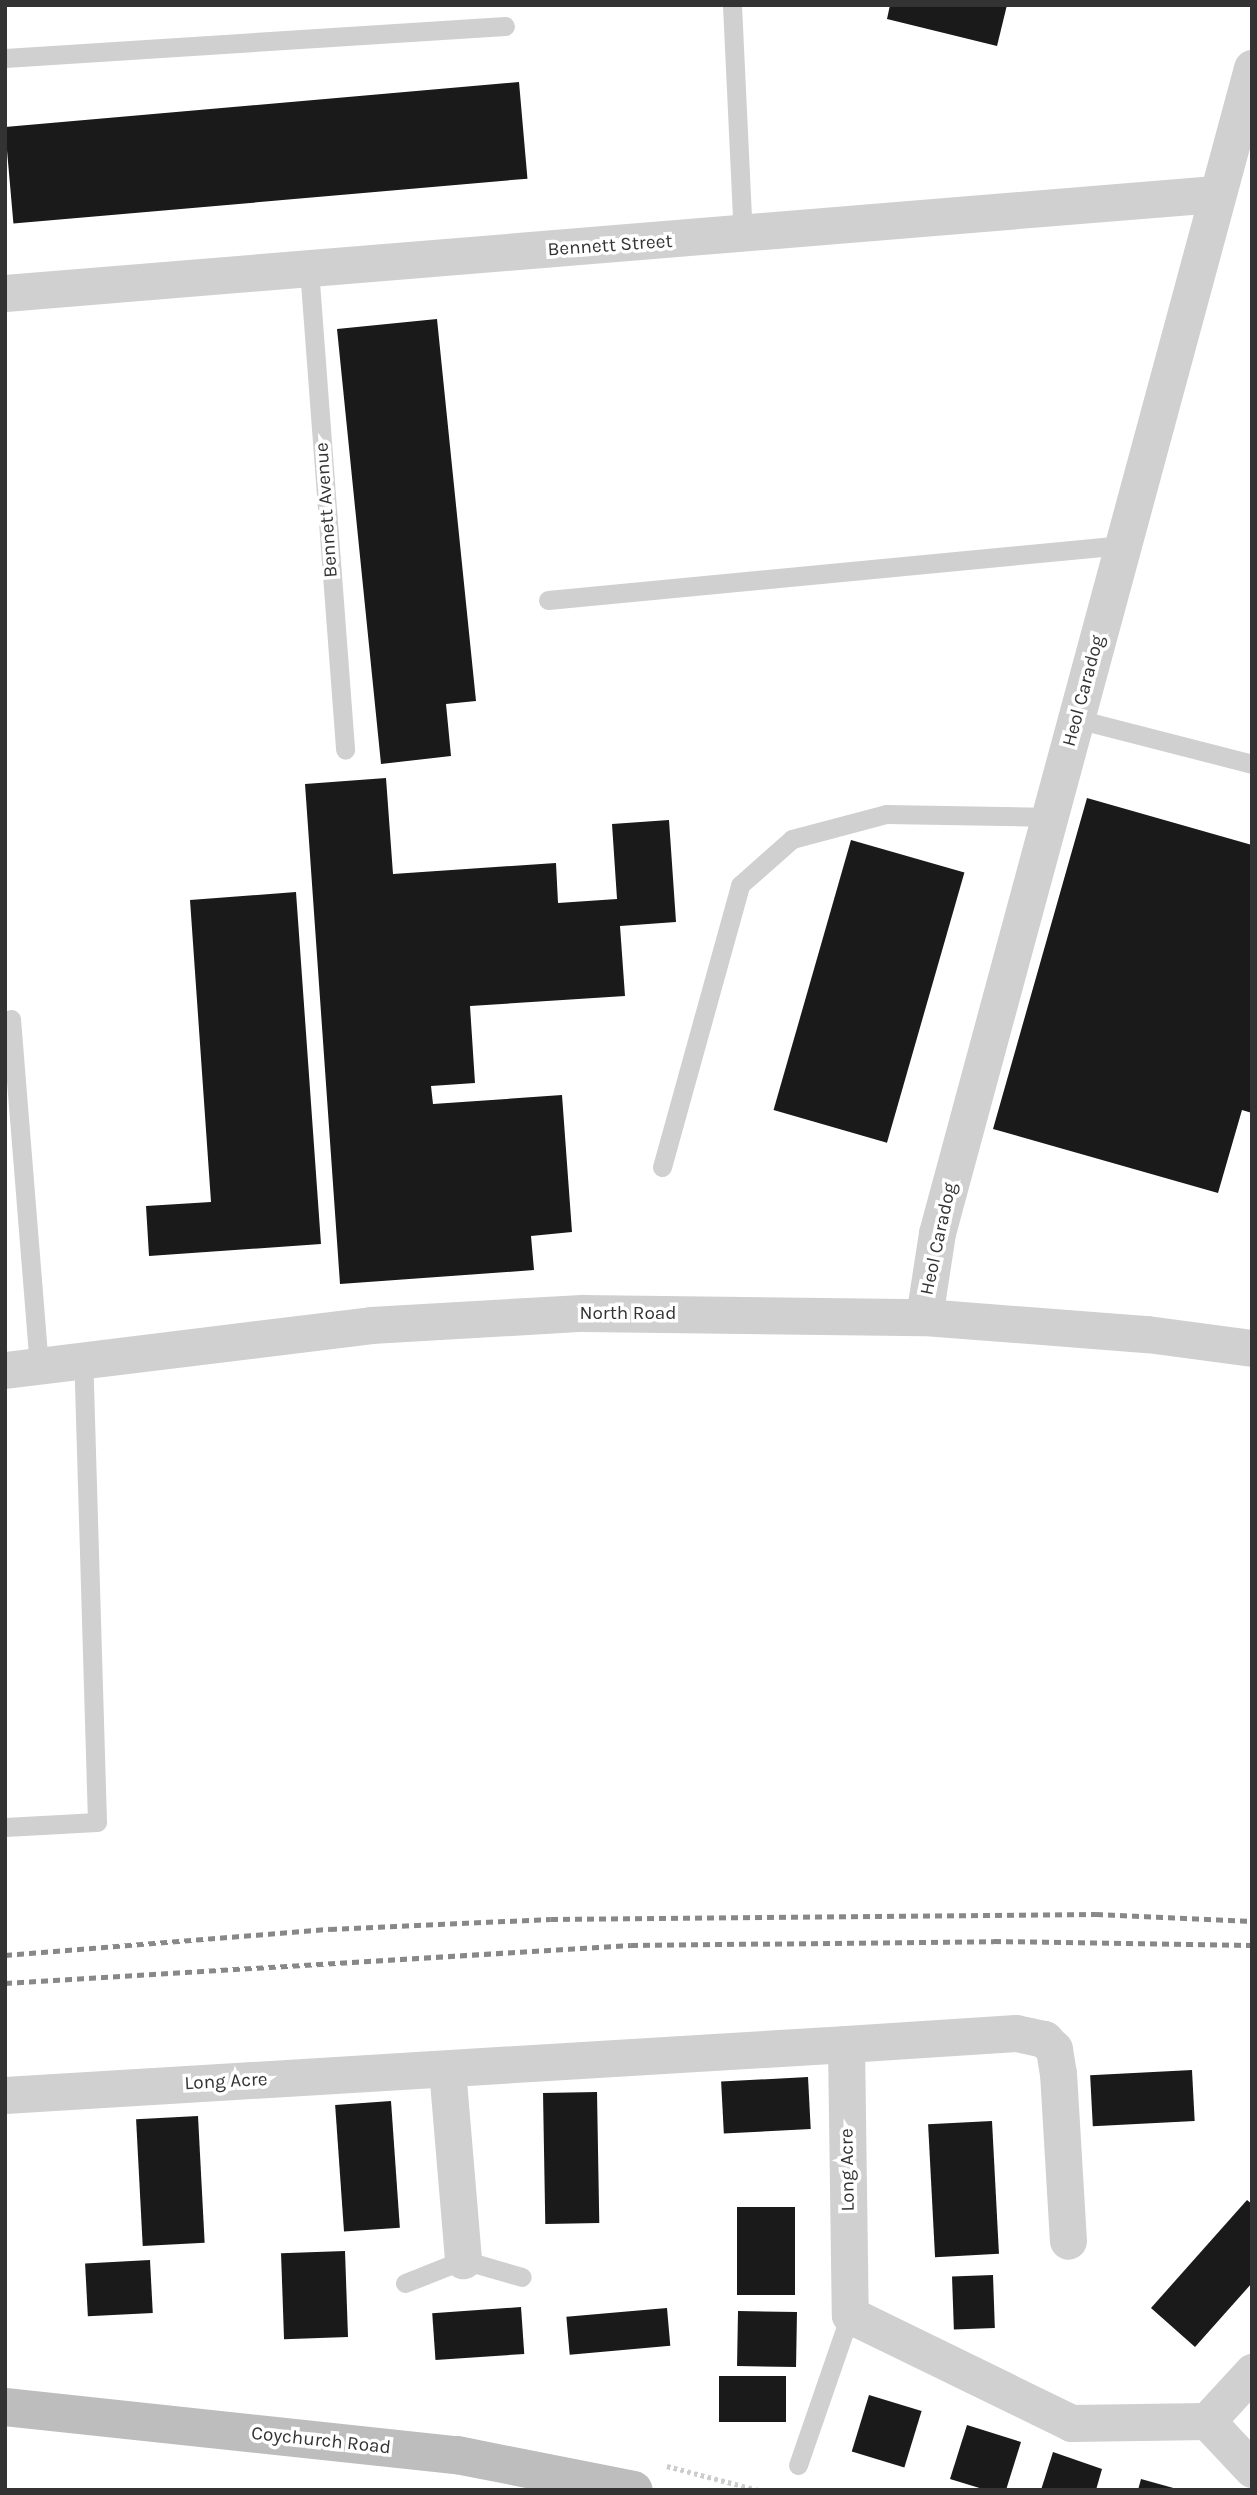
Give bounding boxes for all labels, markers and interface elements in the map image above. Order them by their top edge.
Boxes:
street label: Bennett Street [547,230,673,262]
street label: Bennett Avenue [311,442,343,578]
street label: Heol Caradog [1058,633,1110,749]
street label: Heol Caradog [916,1181,962,1297]
street label: North Road [579,1303,677,1325]
street label: Long Acre [184,2068,268,2096]
street label: Long Acre [836,2128,860,2212]
street label: Coychurch Road [250,2422,392,2460]

